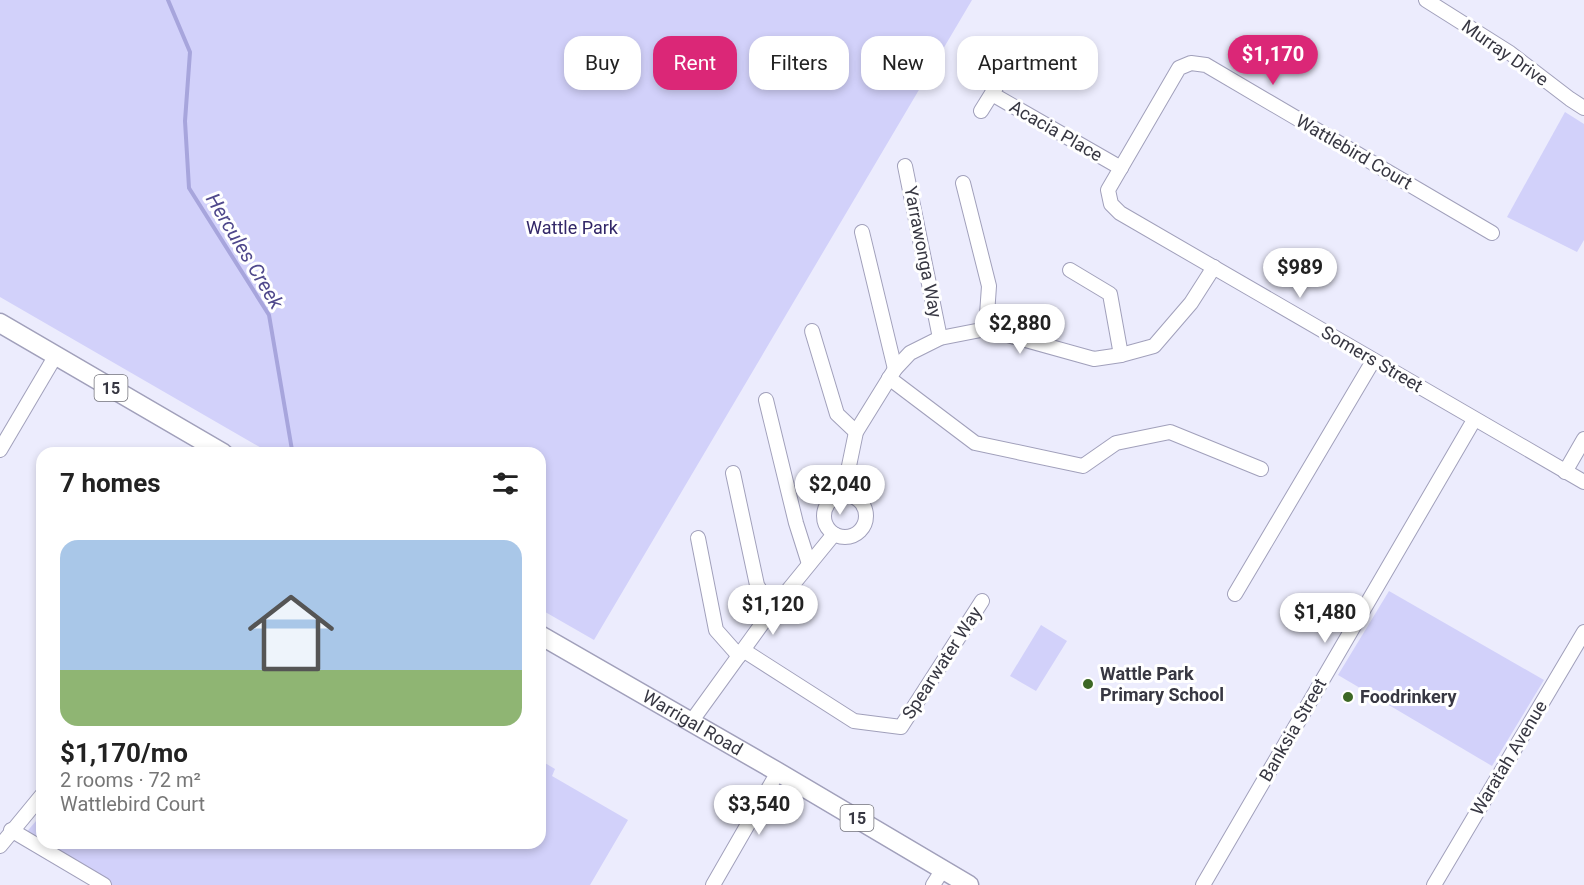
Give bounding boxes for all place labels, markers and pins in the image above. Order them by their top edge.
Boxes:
pin: $1,170 [1224,35,1322,86]
pin: $989 [1264,248,1336,299]
pin: $2,880 [971,304,1069,355]
pin: $2,040 [791,465,889,516]
pin: $1,120 [724,585,822,636]
pin: $1,480 [1276,593,1374,644]
place label: Wattle Park Primary School [1100,663,1224,705]
marker: Wattle Park Primary School [1081,677,1095,691]
place label: Foodrinkery [1360,686,1458,707]
marker: Foodrinkery [1341,690,1355,704]
pin: $3,540 [710,785,808,836]

